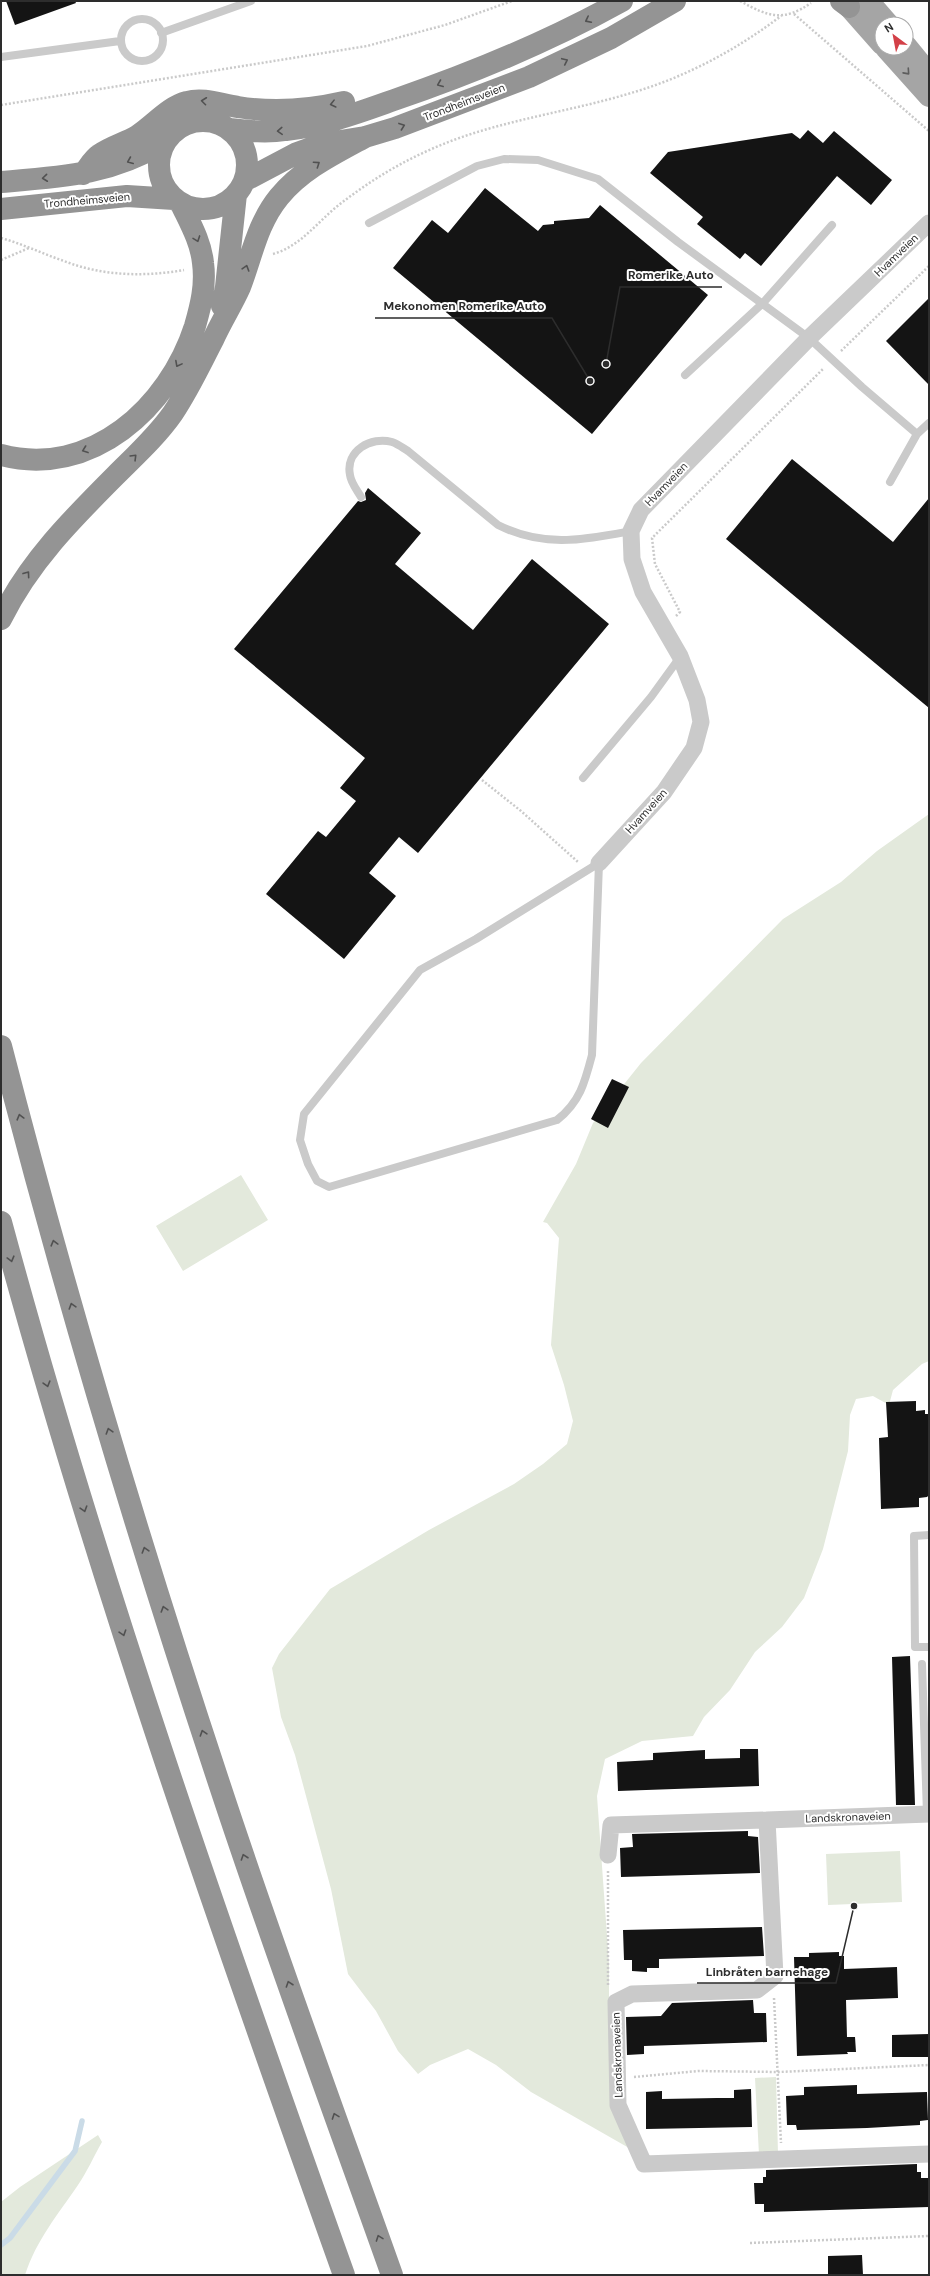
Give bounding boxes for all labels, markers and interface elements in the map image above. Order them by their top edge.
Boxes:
one-way arrow [585,15,592,22]
north arrow [874,16,914,56]
text: N [882,19,896,36]
one-way arrow [560,58,568,66]
one-way arrow [903,67,910,75]
one-way arrow [436,79,443,87]
street label: Trondheimsveien [421,80,507,124]
one-way arrow [201,97,207,106]
one-way arrow [330,100,336,108]
one-way arrow [398,122,405,130]
one-way arrow [277,126,283,135]
one-way arrow [127,156,134,164]
one-way arrow [313,161,320,169]
one-way arrow [42,173,48,182]
street label: Trondheimsveien [43,189,131,211]
street label: Hvamveien [871,231,921,279]
one-way arrow [193,236,201,243]
callout: Romerike Auto [620,263,722,287]
one-way arrow [241,265,249,272]
text: Romerike Auto [628,267,714,283]
callout: Mekonomen Romerike Auto [375,294,552,318]
text: Mekonomen Romerike Auto [384,298,544,314]
one-way arrow [176,360,183,367]
one-way arrow [82,445,89,454]
one-way arrow [129,454,137,462]
street label: Hvamveien [642,459,690,509]
one-way arrow [23,571,30,578]
street label: Hvamveien [622,786,670,836]
one-way arrow [16,1114,24,1120]
one-way arrow [50,1239,59,1246]
one-way arrow [6,1255,15,1262]
one-way arrow [68,1303,77,1310]
one-way arrow [42,1380,51,1387]
one-way arrow [105,1428,114,1435]
one-way arrow [79,1505,88,1512]
one-way arrow [141,1546,150,1553]
one-way arrow [160,1606,168,1613]
one-way arrow [118,1629,127,1636]
one-way arrow [199,1730,208,1737]
street label: Landskronaveien [805,1809,891,1825]
one-way arrow [241,1853,249,1860]
callout: Linbråten barnehage [697,1959,836,1983]
text: Linbråten barnehage [706,1964,828,1980]
one-way arrow [285,1980,293,1987]
street label: Landskronaveien [609,2012,625,2098]
one-way arrow [332,2112,340,2119]
one-way arrow [375,2235,384,2242]

